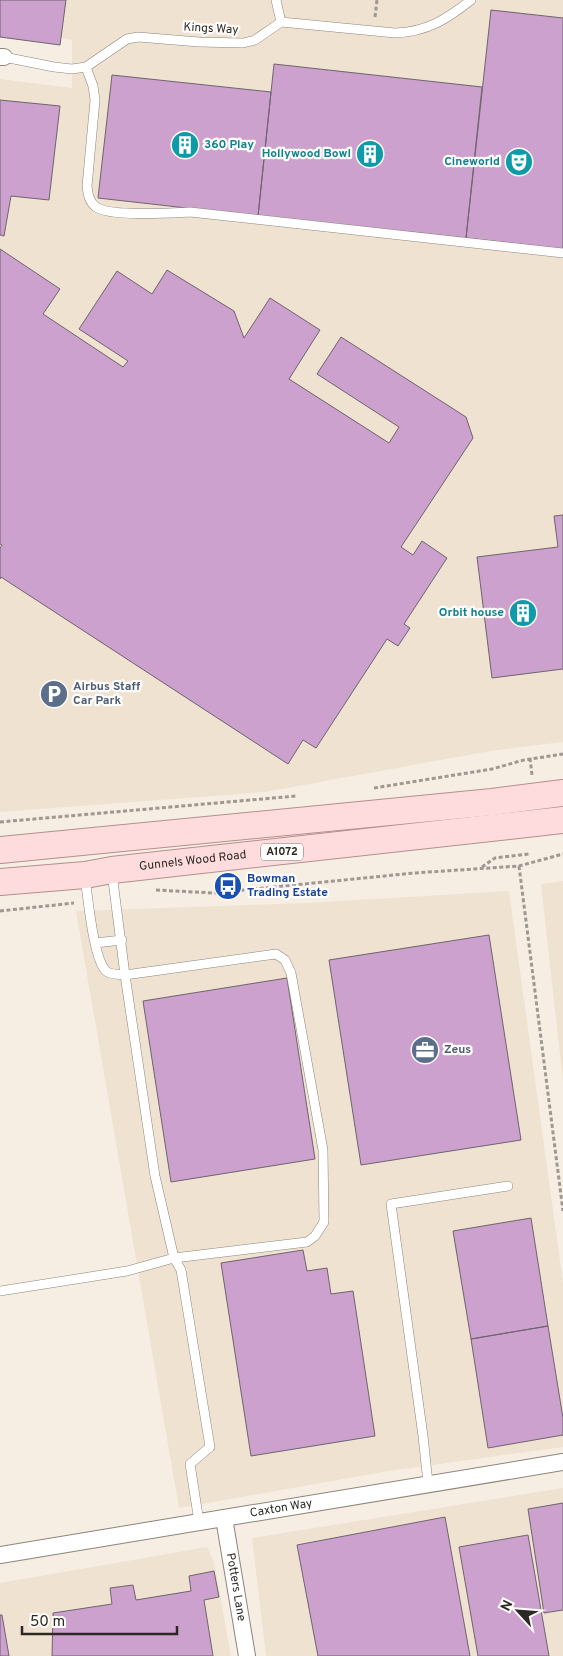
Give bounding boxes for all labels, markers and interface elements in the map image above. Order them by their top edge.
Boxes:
street label: Kings Way [183,20,239,38]
building icon: 360 Play [170,130,200,160]
place label: 360 Play [204,137,254,153]
building icon: Hollywood Bowl [355,139,385,169]
place label: Hollywood Bowl [262,146,351,162]
theatre icon: Cineworld [504,147,534,177]
place label: Cineworld [444,154,500,170]
building icon: Orbit house [508,598,538,628]
place label: Orbit house [439,605,504,621]
parking icon: Airbus Staff Car Park [39,679,69,709]
place label: Airbus Staff Car Park [73,679,140,709]
road number: A1072 [261,844,303,860]
street label: Gunnels Wood Road [138,847,247,875]
bus stop icon: Bowman Trading Estate [213,871,243,901]
place label: Bowman Trading Estate [247,871,328,901]
office icon: Zeus [410,1035,440,1065]
place label: Zeus [444,1042,471,1058]
street label: Caxton Way [249,1496,314,1522]
street label: Potters Lane [222,1552,249,1622]
north arrow [493,1586,543,1636]
text: N [498,1598,518,1614]
scale bar [22,1604,178,1636]
text: 50 m [30,1613,65,1632]

